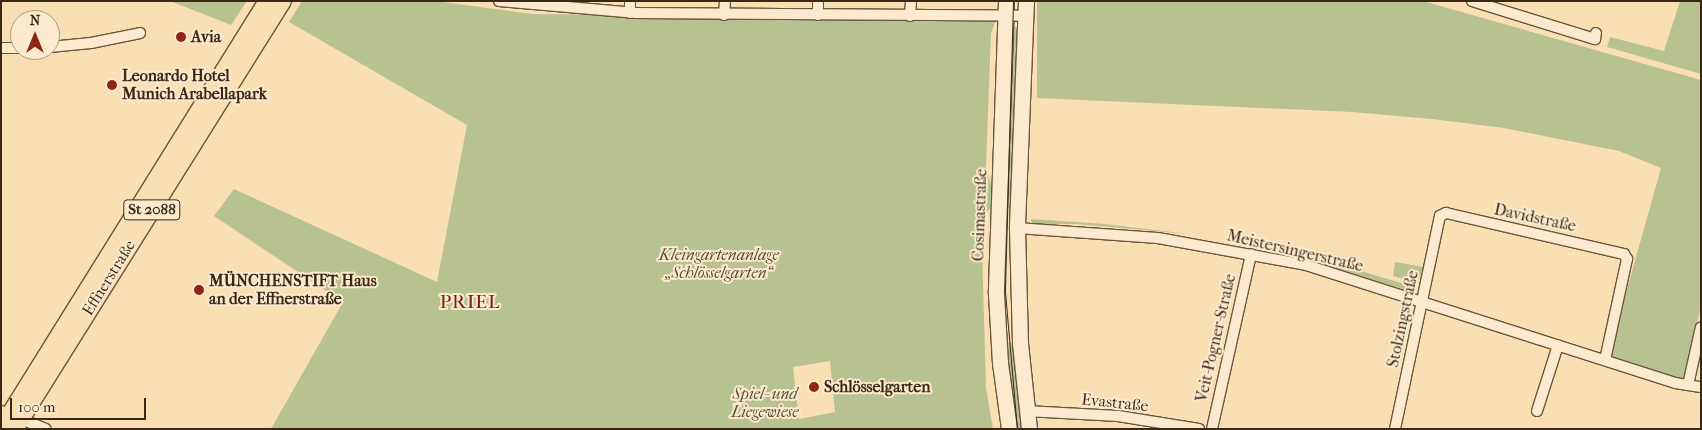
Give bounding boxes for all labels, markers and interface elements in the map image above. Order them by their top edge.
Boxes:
north arrow [10,10,60,60]
text: N [30,12,40,29]
place label: Avia [191,27,221,47]
marker: Avia [175,31,187,43]
place label: Leonardo Hotel Munich Arabellapark [122,66,267,104]
marker: Leonardo Hotel Munich Arabellapark [106,79,118,91]
street label: Cosimastraße [969,168,991,262]
road number: St 2088 [123,198,181,222]
street label: Davidstraße [1492,200,1578,236]
street label: Meistersingerstraße [1225,226,1365,276]
street label: Effnerstraße [78,237,140,319]
park label: Kleingartenanlage „Schlösselgarten“ [659,245,779,283]
street label: Stolzingstraße [1383,269,1423,369]
place label: MÜNCHENSTIFT Haus an der Effnerstraße [209,271,377,309]
street label: Veit-Pogner-Straße [1192,272,1240,404]
marker: MÜNCHENSTIFT Haus an der Effnerstraße [193,284,205,296]
district label: PRIEL [439,292,501,314]
place label: Schlösselgarten [824,377,930,397]
marker: Schlösselgarten [808,381,820,393]
park label: Spiel- und Liegewiese [731,384,799,422]
scale bar [12,388,149,420]
street label: Evastraße [1081,390,1149,416]
text: 100 m [18,398,56,416]

